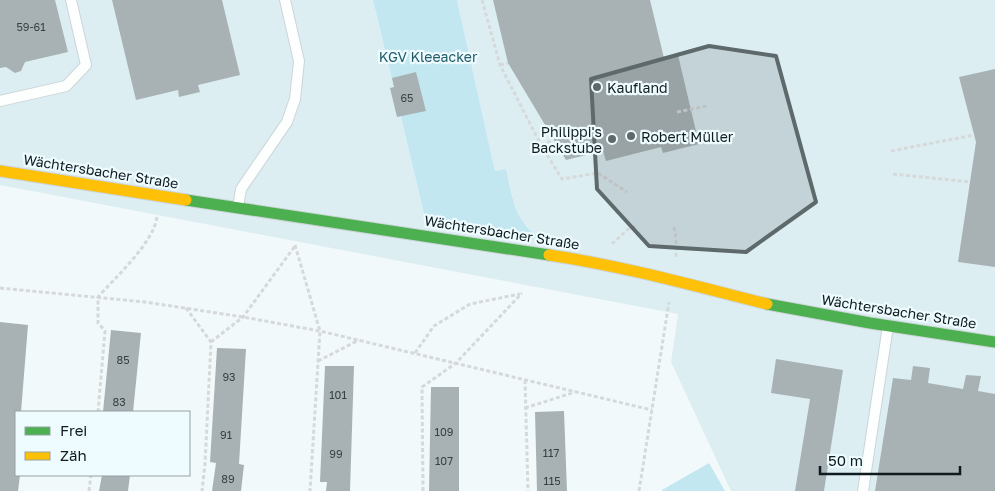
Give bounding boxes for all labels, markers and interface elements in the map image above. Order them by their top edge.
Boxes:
house number: 59-61 [16,20,46,33]
park label: KGV Kleeacker [379,48,478,65]
place label: Kaufland [607,79,668,96]
marker: Kaufland [591,81,603,93]
house number: 65 [400,91,414,104]
place label: Philippi's Backstube [531,123,602,156]
place label: Robert Müller [641,128,734,145]
marker: Robert Müller [625,130,637,142]
marker: Philippi's Backstube [606,133,618,145]
street label: Wächtersbacher Straße [22,150,180,192]
street label: Wächtersbacher Straße [423,211,581,253]
street label: Wächtersbacher Straße [820,290,978,332]
house number: 85 [116,353,130,366]
house number: 93 [222,370,236,383]
house number: 101 [329,388,347,401]
house number: 83 [112,395,126,408]
legend [15,411,190,476]
text: Frei [60,421,87,439]
house number: 109 [435,425,453,438]
house number: 91 [220,428,232,441]
scale bar [820,444,960,476]
text: Zäh [60,446,87,464]
house number: 117 [543,446,559,459]
house number: 99 [329,447,343,460]
text: 50 m [828,451,863,469]
house number: 107 [435,454,453,467]
house number: 89 [221,472,235,485]
house number: 115 [543,474,561,487]

